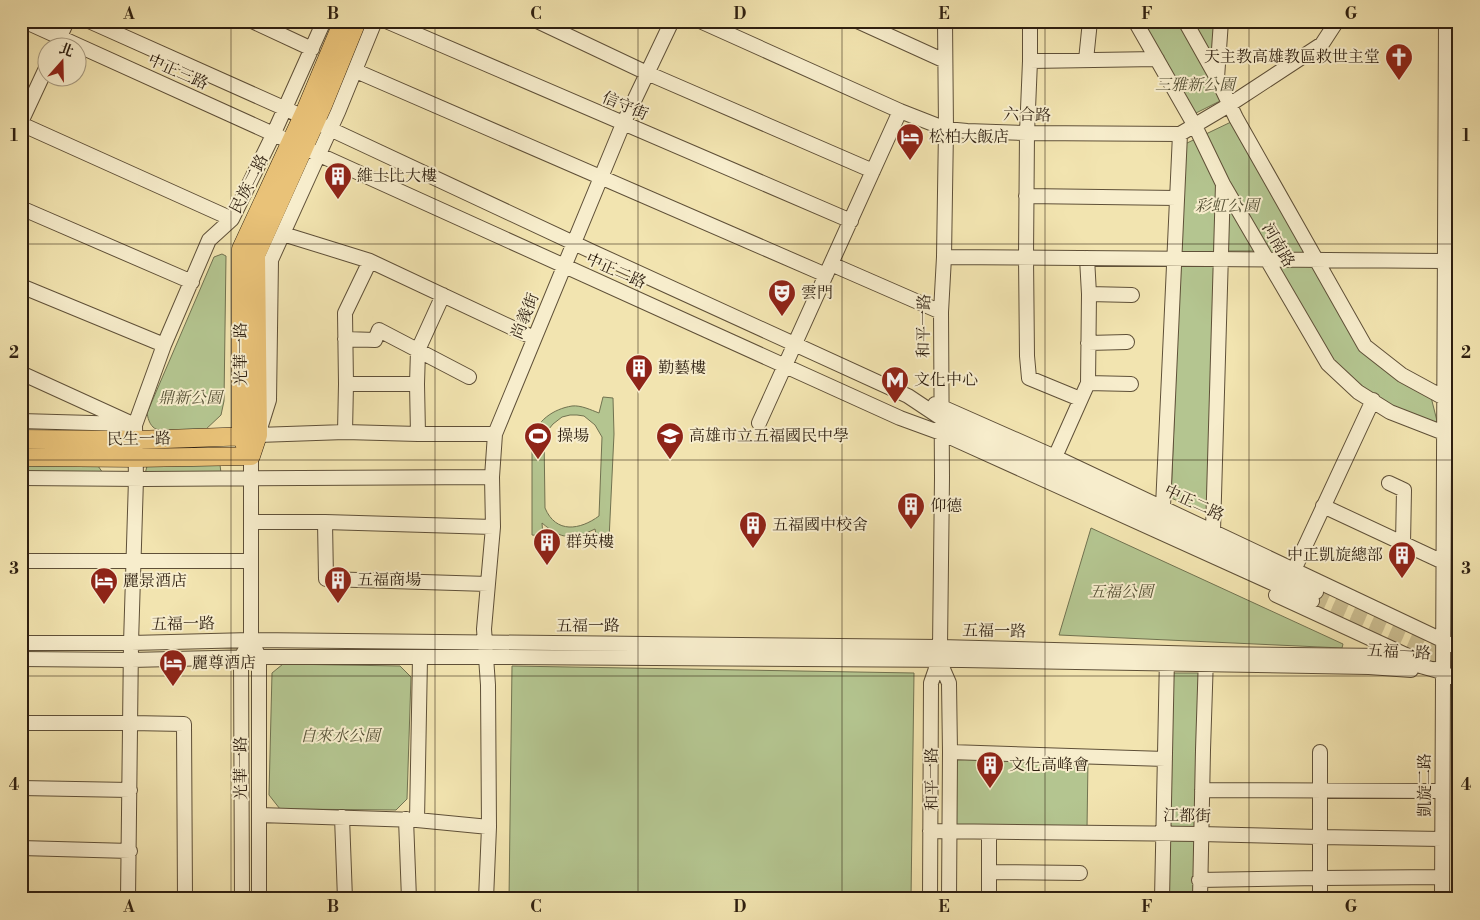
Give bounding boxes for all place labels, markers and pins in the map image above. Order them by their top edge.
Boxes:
church icon: 天主教高雄教區救世主堂 [1384,42,1414,81]
place label: 天主教高雄教區救世主堂 [1204,47,1380,67]
hotel icon: 松柏大飯店 [895,122,925,161]
place label: 松柏大飯店 [929,127,1009,147]
building icon: 維士比大樓 [323,161,353,200]
place label: 維士比大樓 [357,166,437,186]
theatre icon: 雲門 [767,278,797,317]
place label: 雲門 [801,283,833,303]
building icon: 勤藝樓 [624,353,654,392]
place label: 勤藝樓 [658,358,706,378]
metro station icon: 文化中心 [880,365,910,404]
place label: 文化中心 [914,370,978,390]
sports icon: 操場 [523,421,553,460]
school or university icon: 高雄市立五福國民中學 [655,421,685,460]
place label: 操場 [557,426,589,446]
place label: 高雄市立五福國民中學 [689,426,849,446]
building icon: 仰德 [896,491,926,530]
place label: 仰德 [930,496,962,516]
building icon: 五福國中校舍 [738,510,768,549]
place label: 五福國中校舍 [772,515,868,535]
building icon: 群英樓 [532,527,562,566]
place label: 群英樓 [566,532,614,552]
building icon: 中正凱旋總部 [1387,540,1417,579]
place label: 中正凱旋總部 [1287,545,1383,565]
building icon: 五福商場 [323,565,353,604]
hotel icon: 麗景酒店 [89,566,119,605]
place label: 五福商場 [357,570,421,590]
place label: 麗景酒店 [123,571,187,591]
hotel icon: 麗尊酒店 [158,648,188,687]
place label: 麗尊酒店 [192,653,256,673]
building icon: 文化高峰會 [975,750,1005,789]
place label: 文化高峰會 [1009,755,1089,775]

